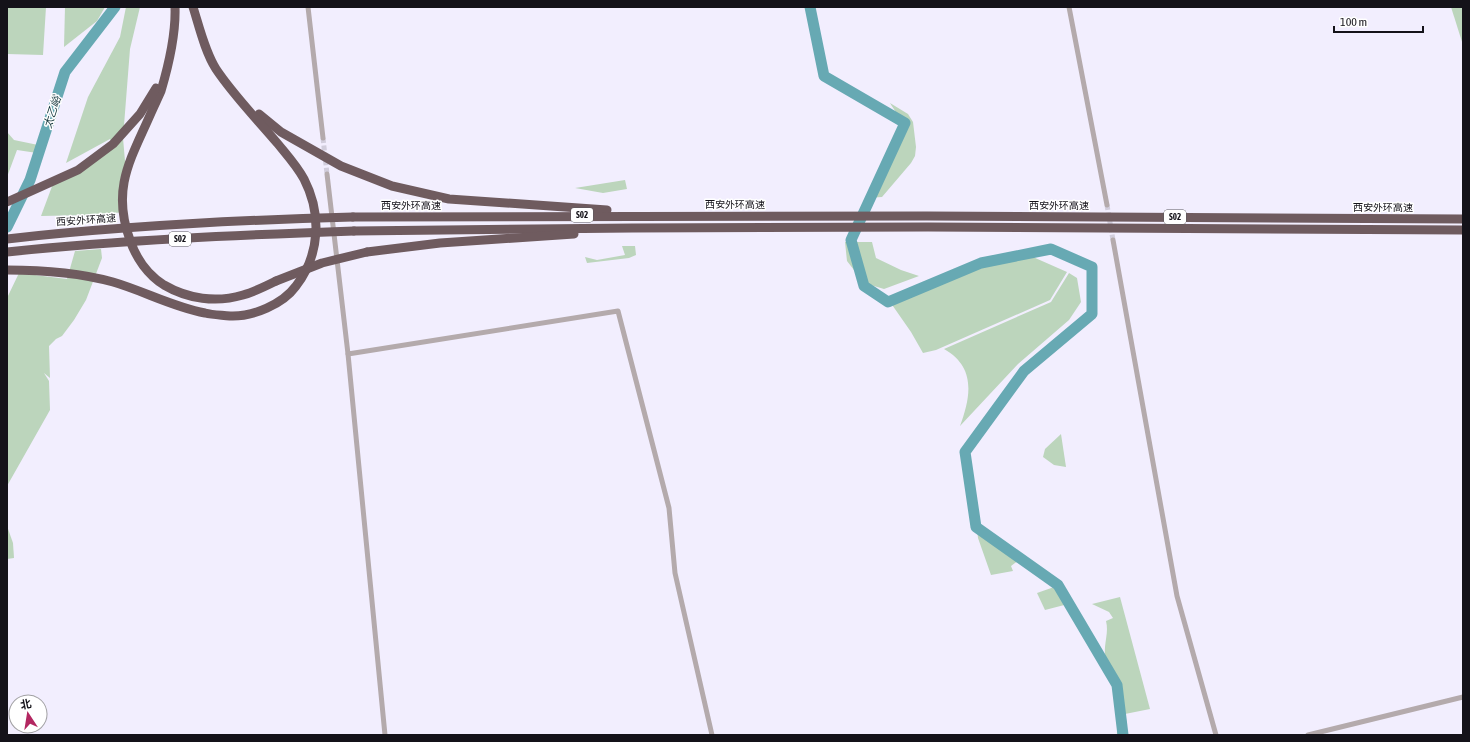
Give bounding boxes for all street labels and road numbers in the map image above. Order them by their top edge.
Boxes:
street label: 西安外环高速 [705,199,765,210]
street label: 西安外环高速 [381,200,441,211]
street label: 西安外环高速 [1029,200,1089,211]
street label: 西安外环高速 [1353,202,1413,213]
road number: S02 [571,208,593,222]
road number: S02 [1164,210,1186,224]
street label: 西安外环高速 [56,212,116,228]
road number: S02 [169,232,191,246]

